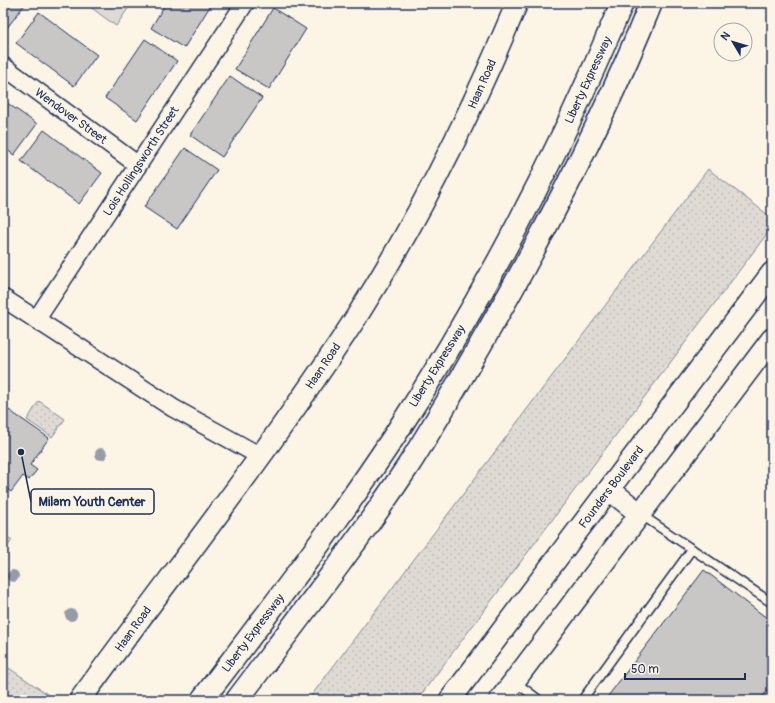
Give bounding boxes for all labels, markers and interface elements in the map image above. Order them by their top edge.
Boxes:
north arrow [713,22,753,62]
text: N [718,29,733,43]
street label: Liberty Expressway [562,34,615,126]
street label: Haan Road [465,57,500,111]
street label: Wendover Street [32,85,110,148]
street label: Lois Hollingsworth Street [100,103,183,219]
street label: Liberty Expressway [406,322,469,410]
street label: Haan Road [302,340,344,392]
street label: Founders Boulevard [576,443,647,531]
callout: Milam Youth Center [31,489,154,514]
text: Milam Youth Center [39,494,146,510]
street label: Liberty Expressway [219,591,288,675]
street label: Haan Road [112,603,155,655]
scale bar [625,655,745,681]
text: 50 m [631,662,659,677]

